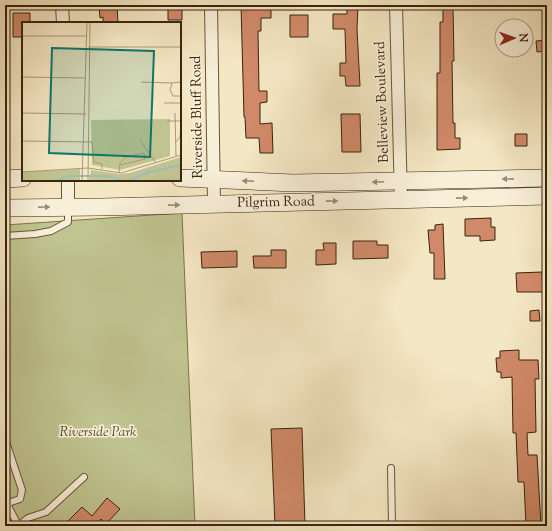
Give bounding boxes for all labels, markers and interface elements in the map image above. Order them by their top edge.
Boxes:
north arrow [494,18,534,58]
inset map [22,22,181,181]
text: N [515,32,531,43]
street label: Belleview Boulevard [371,41,395,163]
street label: Riverside Bluff Road [187,55,209,179]
one-way arrow [501,176,514,182]
one-way arrow [242,178,254,185]
one-way arrow [372,178,384,185]
street label: Pilgrim Road [237,192,315,214]
one-way arrow [456,195,469,201]
one-way arrow [326,198,339,204]
one-way arrow [168,202,181,208]
one-way arrow [38,204,51,210]
park label: Riverside Park [60,423,137,443]

